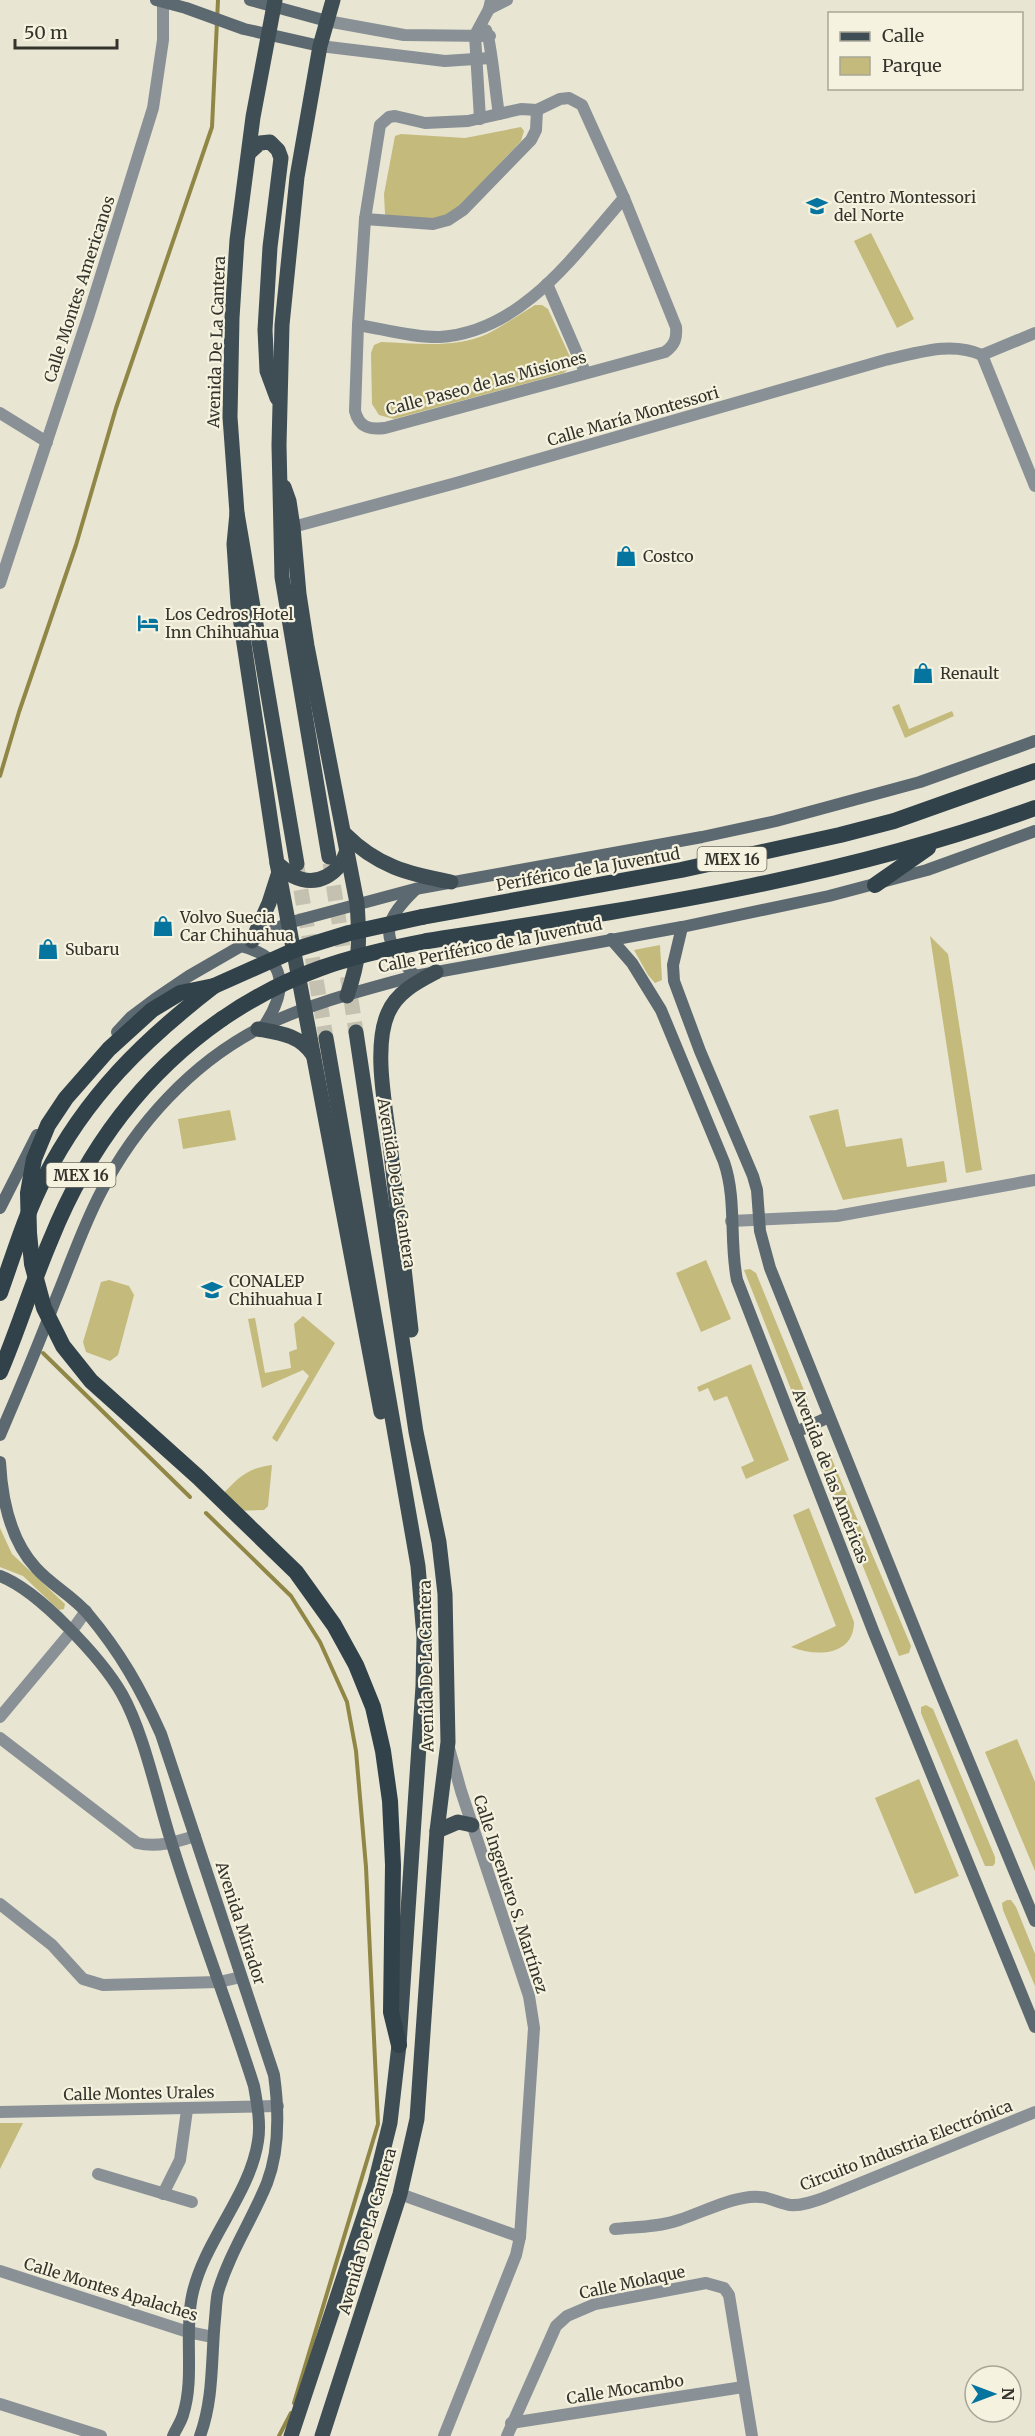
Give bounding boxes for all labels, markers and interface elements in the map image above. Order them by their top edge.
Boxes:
scale bar [15,12,117,50]
legend [828,12,1023,90]
text: 50 m [24,21,68,44]
text: Calle [882,24,924,47]
text: Parque [882,54,942,77]
place label: Centro Montessori del Norte [834,187,976,225]
street label: Calle Montes Americanos [39,193,119,385]
school or university icon: Centro Montessori del Norte [805,194,829,218]
street label: Avenida De La Cantera [203,255,229,429]
street label: Calle Paseo de las Misiones [384,347,589,419]
street label: Calle María Montessori [545,382,721,450]
shop icon: Costco [614,544,638,568]
place label: Costco [643,546,694,566]
place label: Los Cedros Hotel Inn Chihuahua [165,604,293,642]
hotel icon: Los Cedros Hotel Inn Chihuahua [136,611,160,635]
shop icon: Renault [911,661,935,685]
place label: Renault [940,663,1000,683]
street label: Periférico de la Juventud [495,843,682,895]
road number: MEX 16 [698,847,766,871]
place label: Volvo Suecia Car Chihuahua [179,907,294,945]
street label: Calle Periférico de la Juventud [376,913,604,977]
shop icon: Volvo Suecia Car Chihuahua [151,914,175,938]
shop icon: Subaru [36,937,60,961]
place label: Subaru [65,939,120,959]
street label: Avenida De La Cantera [374,1095,420,1270]
road number: MEX 16 [46,1163,116,1187]
place label: CONALEP Chihuahua I [229,1271,322,1309]
school or university icon: CONALEP Chihuahua I [200,1278,224,1302]
street label: Avenida de las Américas [788,1385,874,1566]
street label: Avenida De La Cantera [414,1579,438,1753]
street label: Calle Ingeniero S. Martínez [469,1792,553,1996]
street label: Avenida Mirador [211,1858,270,1987]
street label: Calle Montes Urales [63,2082,215,2104]
street label: Circuito Industria Electrónica [797,2095,1015,2195]
street label: Avenida De La Cantera [333,2145,400,2317]
street label: Calle Montes Apalaches [22,2253,201,2325]
street label: Calle Molaque [577,2261,687,2303]
north arrow [963,2364,1023,2424]
street label: Calle Mocambo [565,2370,685,2408]
text: N [998,2388,1018,2401]

